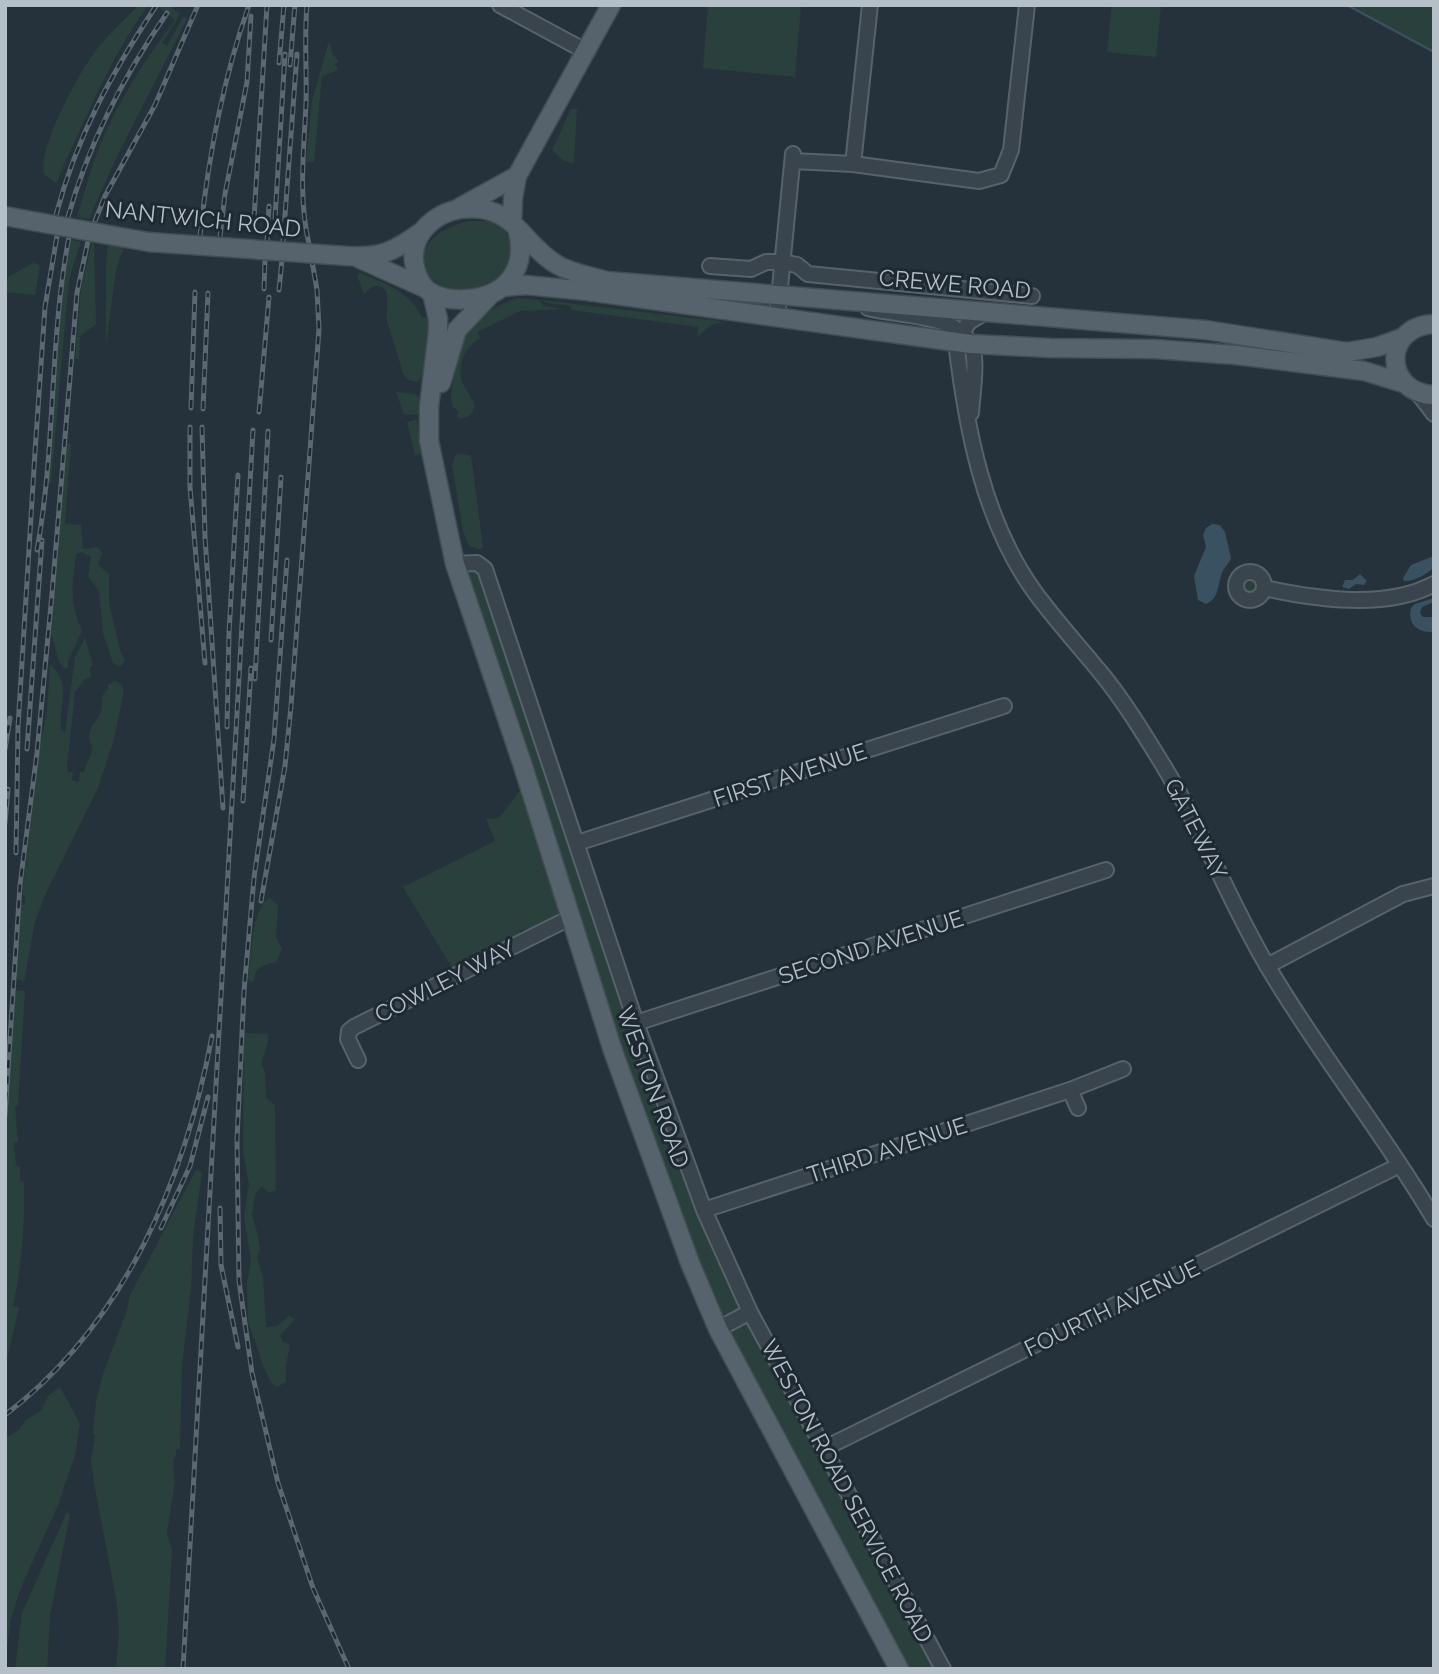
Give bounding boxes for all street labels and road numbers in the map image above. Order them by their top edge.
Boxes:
street label: NANTWICH ROAD [104,195,303,242]
street label: CREWE ROAD [878,263,1032,304]
street label: FIRST AVENUE [710,737,870,812]
street label: GATEWAY [1159,774,1233,884]
street label: SECOND AVENUE [775,904,967,989]
street label: COWLEY WAY [370,933,520,1028]
street label: WESTON ROAD [612,1002,695,1171]
street label: THIRD AVENUE [804,1111,970,1188]
street label: FOURTH AVENUE [1020,1253,1204,1362]
street label: WESTON ROAD SERVICE ROAD [756,1335,939,1647]

